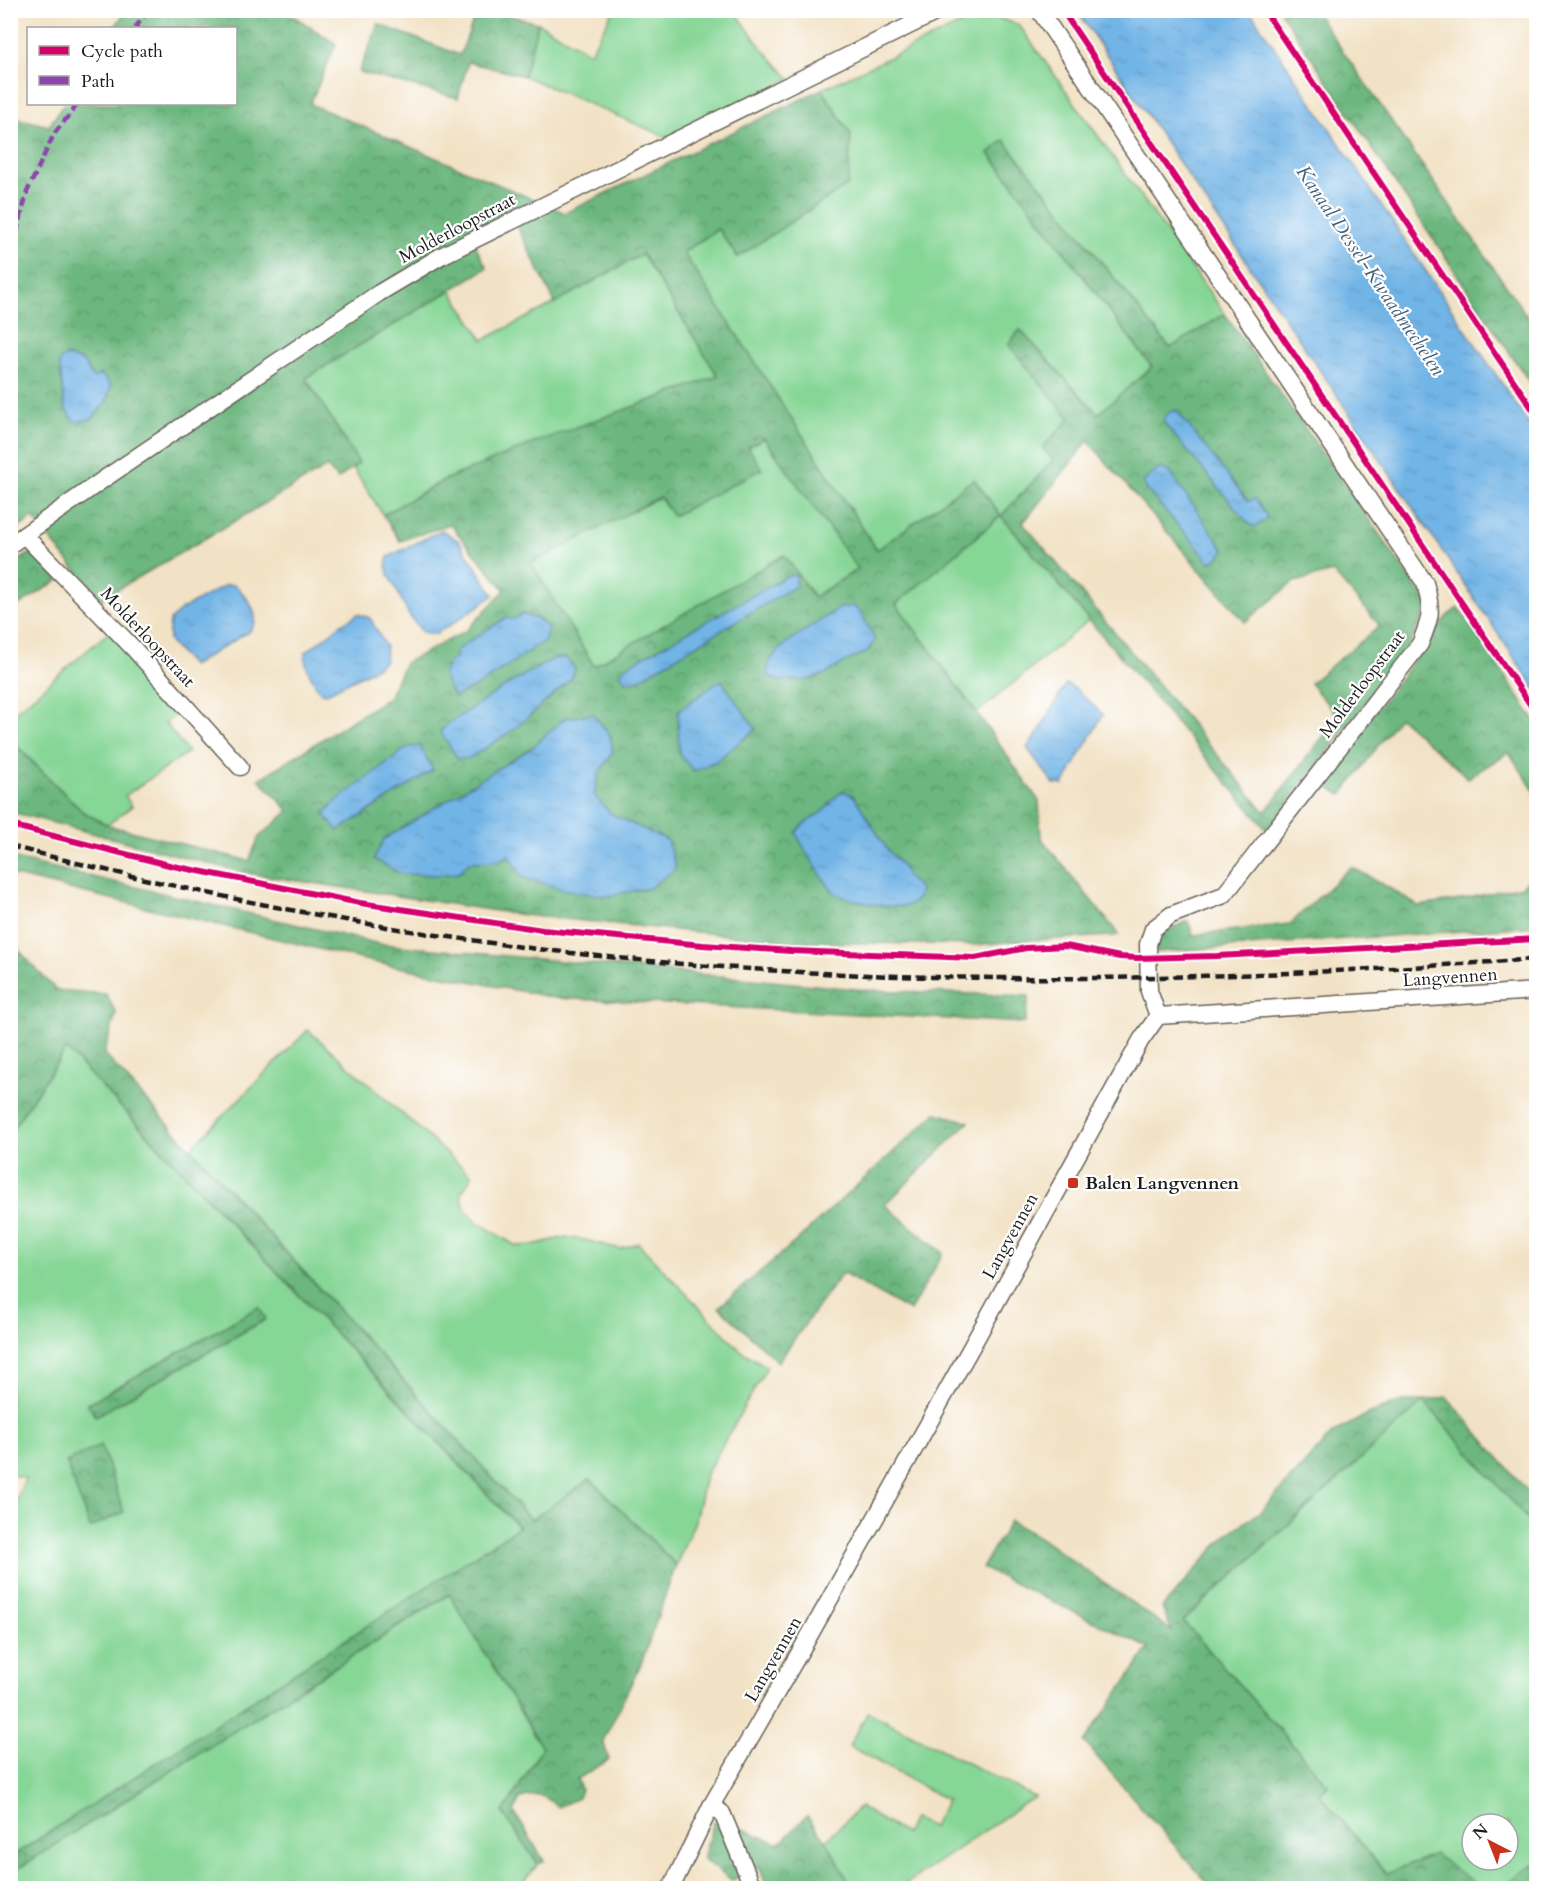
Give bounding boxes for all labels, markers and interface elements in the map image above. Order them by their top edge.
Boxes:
legend [27,27,237,105]
text: Cycle path [81,39,163,64]
text: Path [81,69,115,94]
water label: Kanaal Dessel-Kwaadmechelen [1290,160,1451,381]
street label: Molderloopstraat [395,187,520,270]
street label: Molderloopstraat [95,582,201,693]
street label: Molderloopstraat [1314,625,1411,743]
street label: Langvennen [1402,962,1499,993]
place label: Balen Langvennen [1085,1171,1239,1196]
marker: Balen Langvennen [1066,1176,1080,1190]
street label: Langvennen [976,1188,1045,1284]
street label: Langvennen [739,1611,808,1707]
north arrow [1460,1812,1520,1872]
text: N [1468,1819,1493,1844]

